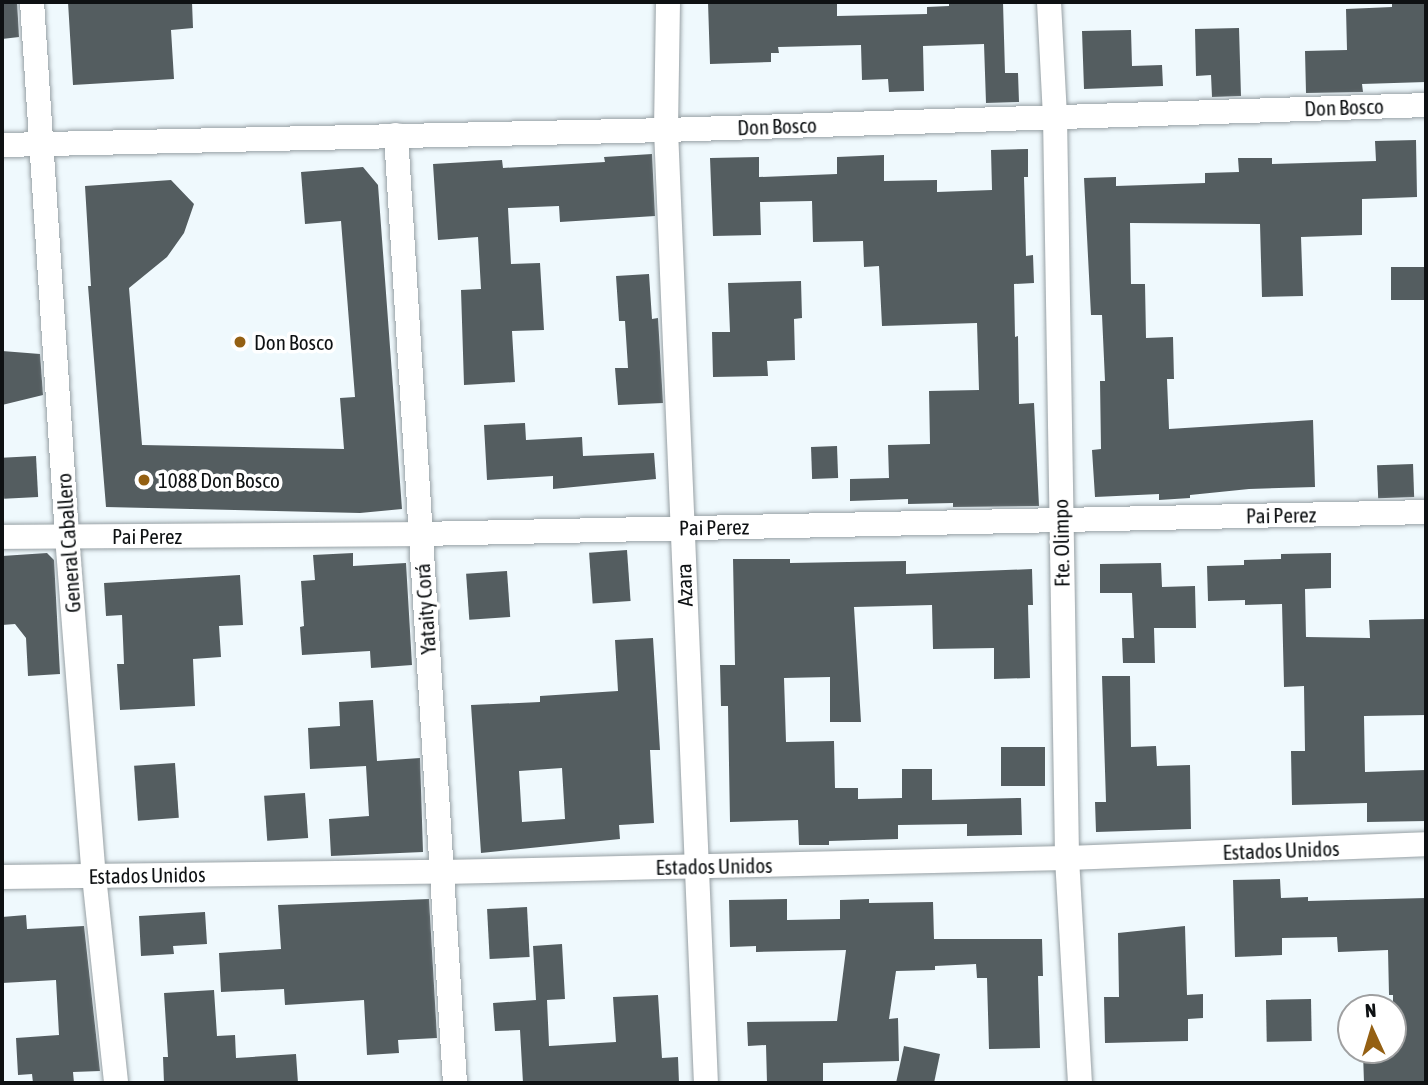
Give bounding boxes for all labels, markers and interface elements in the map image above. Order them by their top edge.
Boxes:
street label: Don Bosco [1304,93,1384,121]
street label: Don Bosco [737,112,817,140]
place label: Don Bosco [254,329,334,355]
marker: Don Bosco [232,334,248,350]
place label: 1088 Don Bosco [158,467,280,493]
street label: General Caballero [51,472,85,614]
marker: 1088 Don Bosco [136,472,152,488]
street label: Fte. Olimpo [1048,499,1074,587]
street label: Pai Perez [1246,502,1316,528]
street label: Pai Perez [679,514,749,540]
street label: Pai Perez [112,523,182,549]
street label: Yataity Corá [409,563,441,655]
street label: Azara [671,563,697,607]
street label: Estados Unidos [1222,835,1340,865]
street label: Estados Unidos [655,852,773,880]
street label: Estados Unidos [88,861,206,889]
north arrow [1337,994,1407,1064]
text: N [1364,999,1377,1021]

